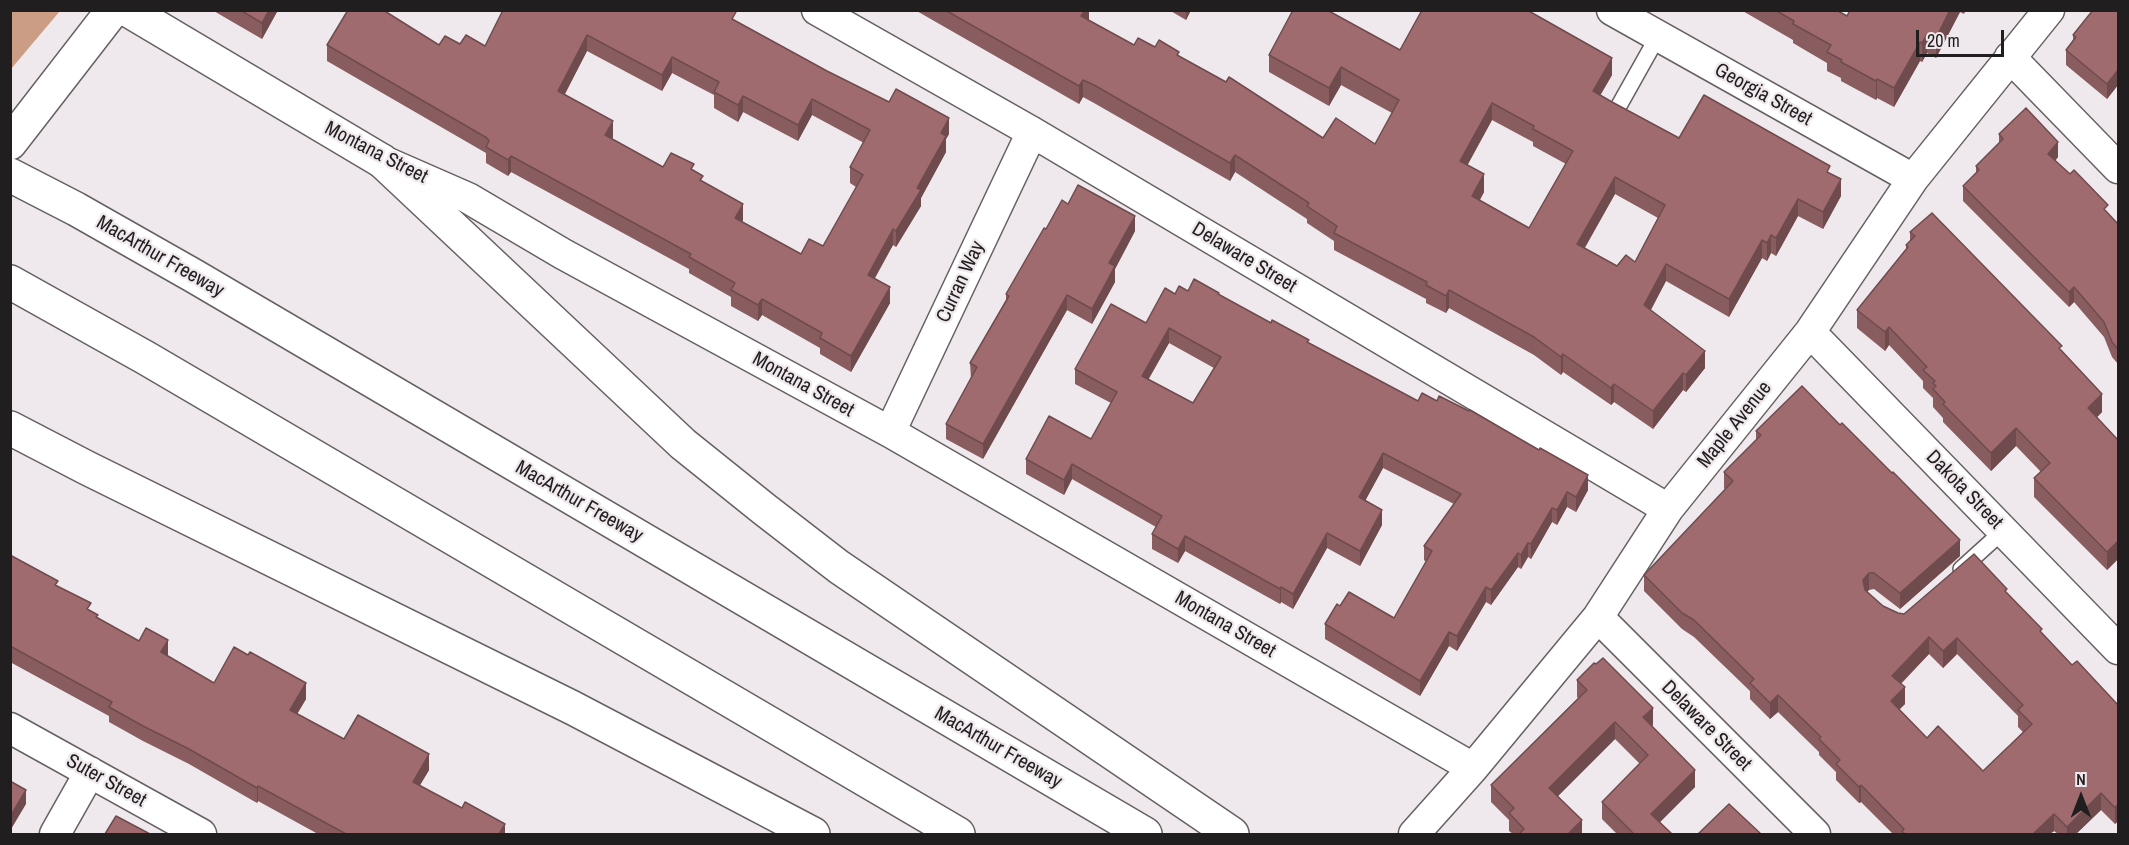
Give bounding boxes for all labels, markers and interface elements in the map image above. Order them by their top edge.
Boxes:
scale bar [1919,18,2008,56]
text: 20 m [1927,28,1960,53]
street label: Georgia Street [1710,58,1816,132]
street label: Montana Street [321,117,431,189]
street label: MacArthur Freeway [92,211,228,303]
street label: Delaware Street [1187,217,1301,299]
street label: Curran Way [932,238,990,326]
street label: Montana Street [748,347,858,423]
street label: Maple Avenue [1693,377,1777,473]
street label: Dakota Street [1921,446,2007,534]
street label: MacArthur Freeway [511,456,647,548]
street label: Montana Street [1170,587,1280,663]
street label: Delaware Street [1656,676,1756,776]
street label: MacArthur Freeway [930,702,1066,794]
street label: Suter Street [62,749,150,813]
north arrow [2051,767,2111,827]
text: N [2076,768,2086,790]

